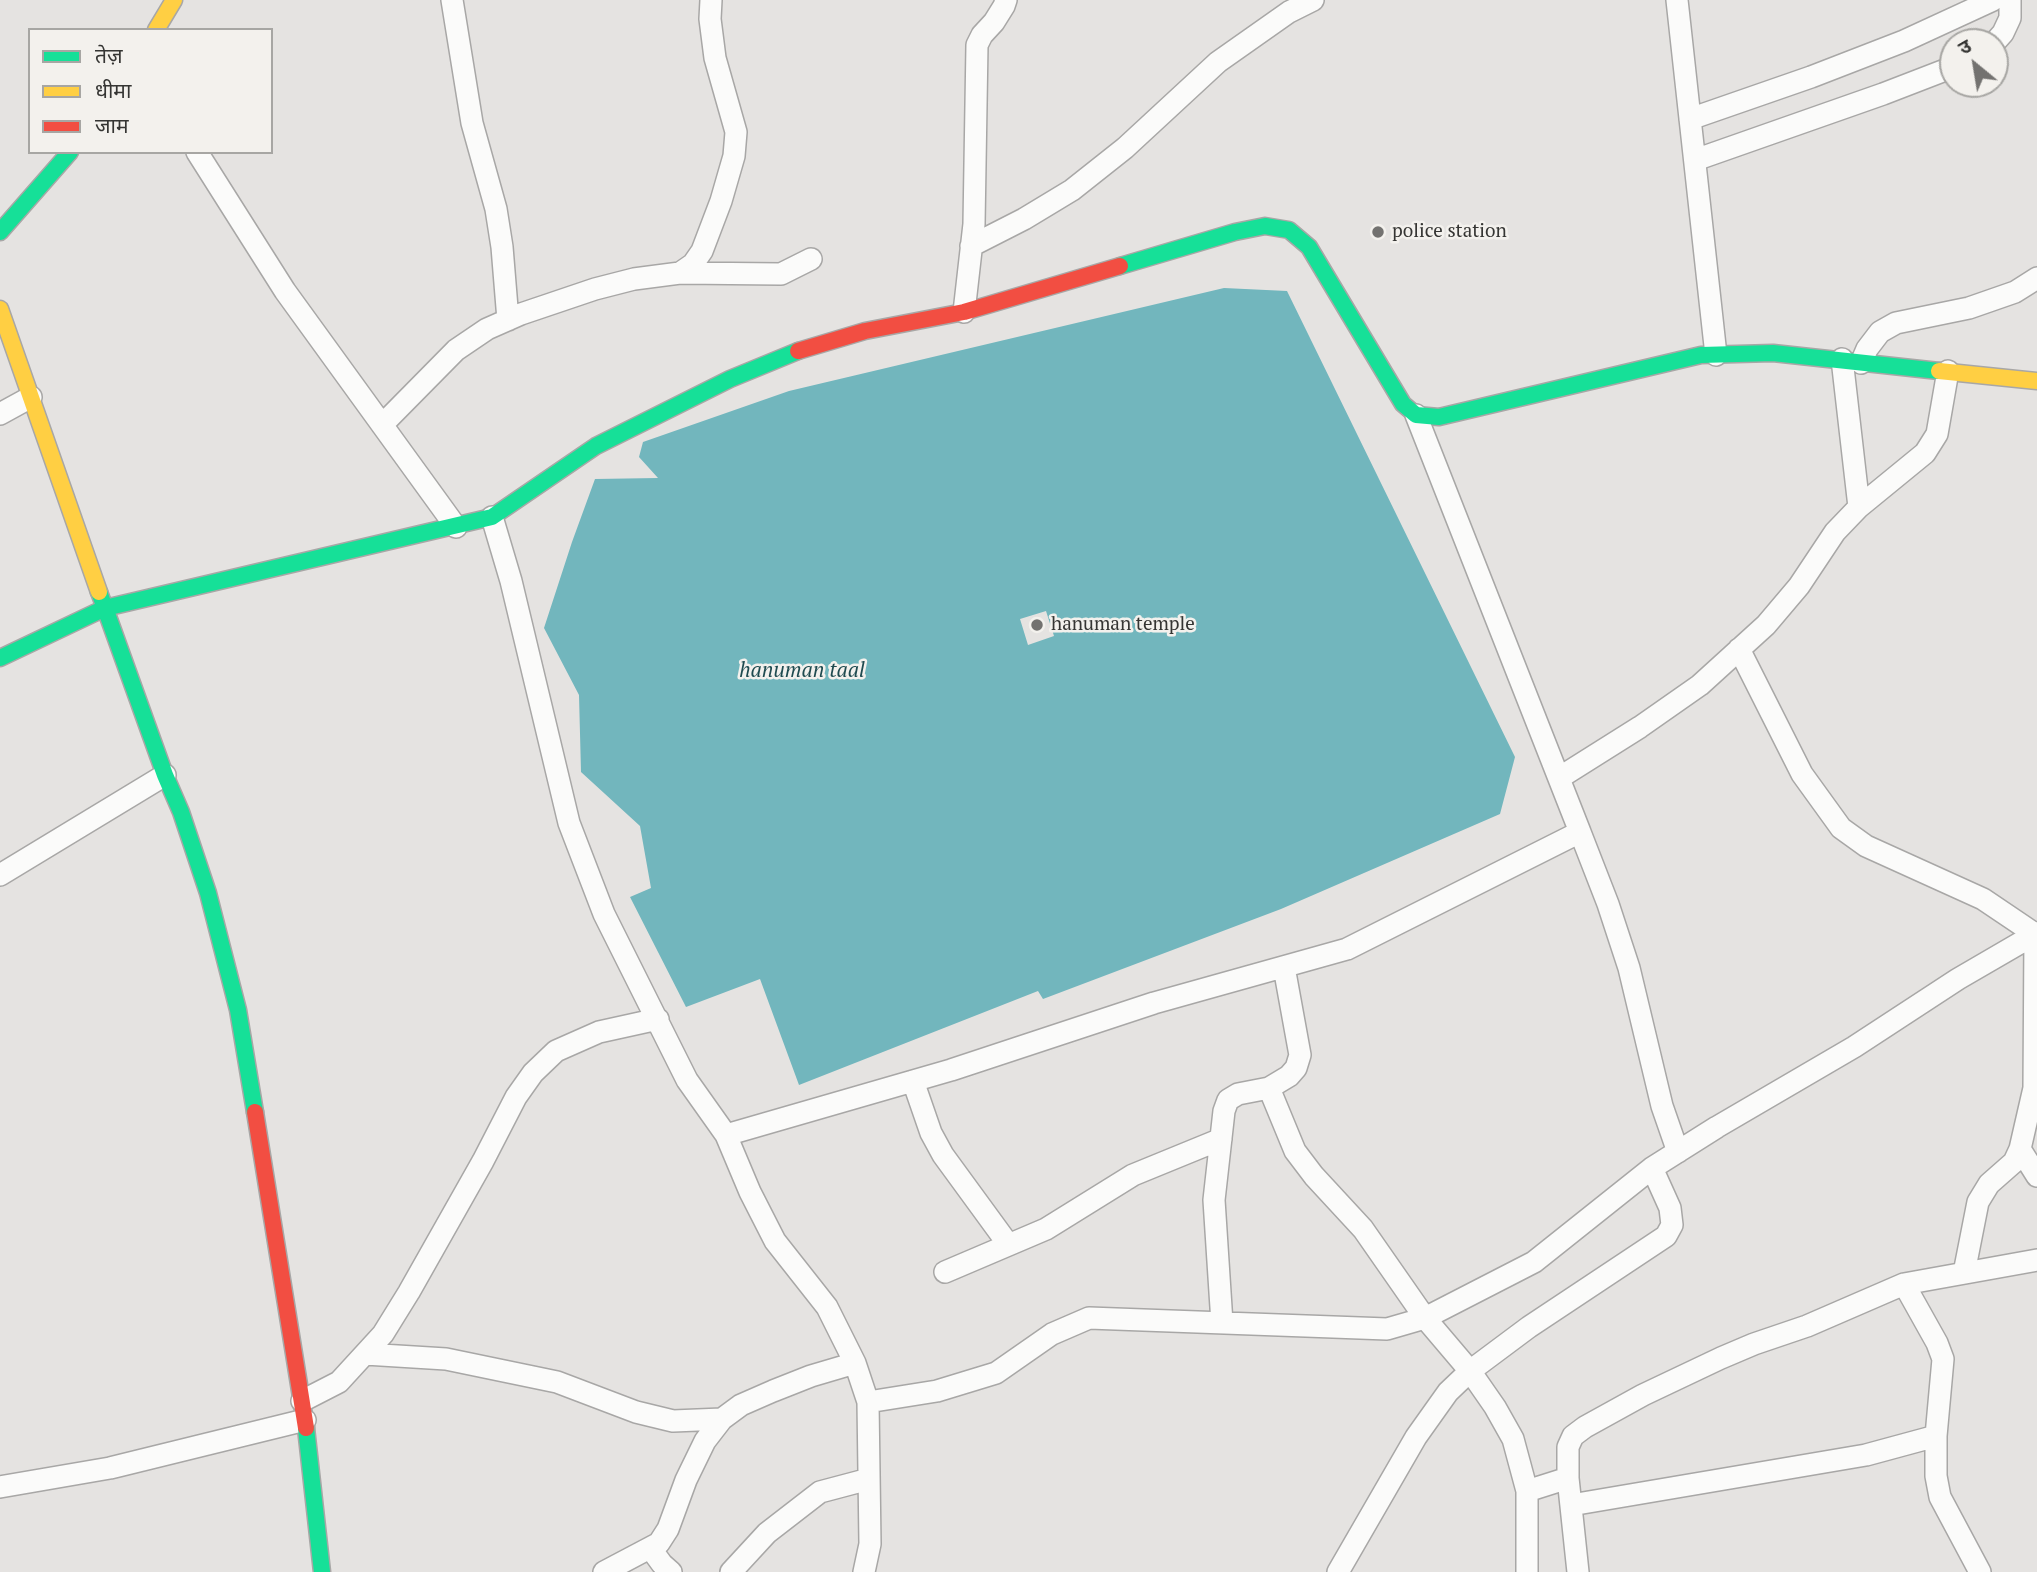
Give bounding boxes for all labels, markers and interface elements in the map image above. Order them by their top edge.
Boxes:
legend [28,28,273,154]
north arrow [1939,28,2009,98]
text: उ [1953,33,1975,60]
text: तेज़ [95,41,123,69]
text: धीमा [95,76,131,104]
text: जाम [95,111,129,139]
place label: police station [1392,221,1507,243]
marker: police station [1370,224,1386,240]
place label: hanuman temple [1051,614,1195,636]
marker: hanuman temple [1029,617,1045,633]
water label: hanuman taal [739,658,865,684]

